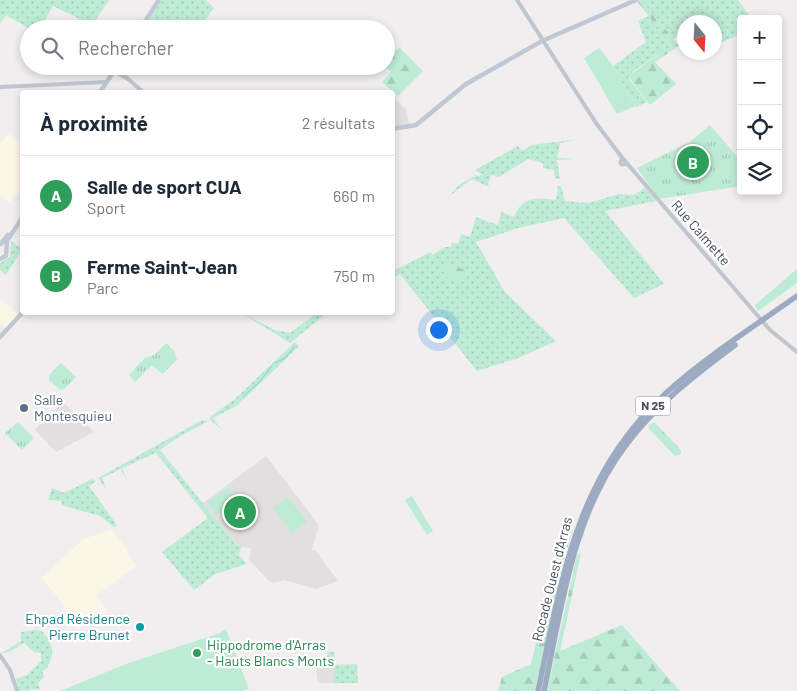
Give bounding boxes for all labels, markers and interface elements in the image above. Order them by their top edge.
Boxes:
north arrow [677,15,722,60]
map controls [737,15,782,195]
button: + [737,15,782,60]
search box [20,20,395,75]
icon: search [38,34,66,62]
text: Rechercher [78,36,174,59]
button: − [737,60,782,105]
button: locate [737,105,782,150]
text: À proximité [40,110,148,135]
text: 2 résultats [302,113,375,132]
pin: B [677,143,709,181]
button: layers [737,150,782,195]
text: Salle de sport CUA [87,175,242,198]
text: A [51,186,61,205]
text: 660 m [333,186,375,205]
street label: Rue Calmette [668,196,734,269]
text: Sport [87,198,126,217]
text: Ferme Saint-Jean [87,255,237,278]
text: B [51,266,61,285]
text: 750 m [334,266,375,285]
text: Parc [87,278,119,297]
your location [426,317,452,343]
place label: Salle Montesquieu [34,391,112,424]
road number: N 25 [636,396,670,416]
marker: Salle Montesquieu [18,402,30,414]
pin: A [224,493,256,531]
street label: Rocade Ouest d'Arras [528,515,575,643]
place label: Ehpad Résidence Pierre Brunet [25,610,130,643]
marker: Ehpad Résidence Pierre Brunet [134,621,146,633]
place label: Hippodrome d'Arras - Hauts Blancs Monts [207,636,334,669]
marker: Hippodrome d'Arras - Hauts Blancs Monts [191,647,203,659]

